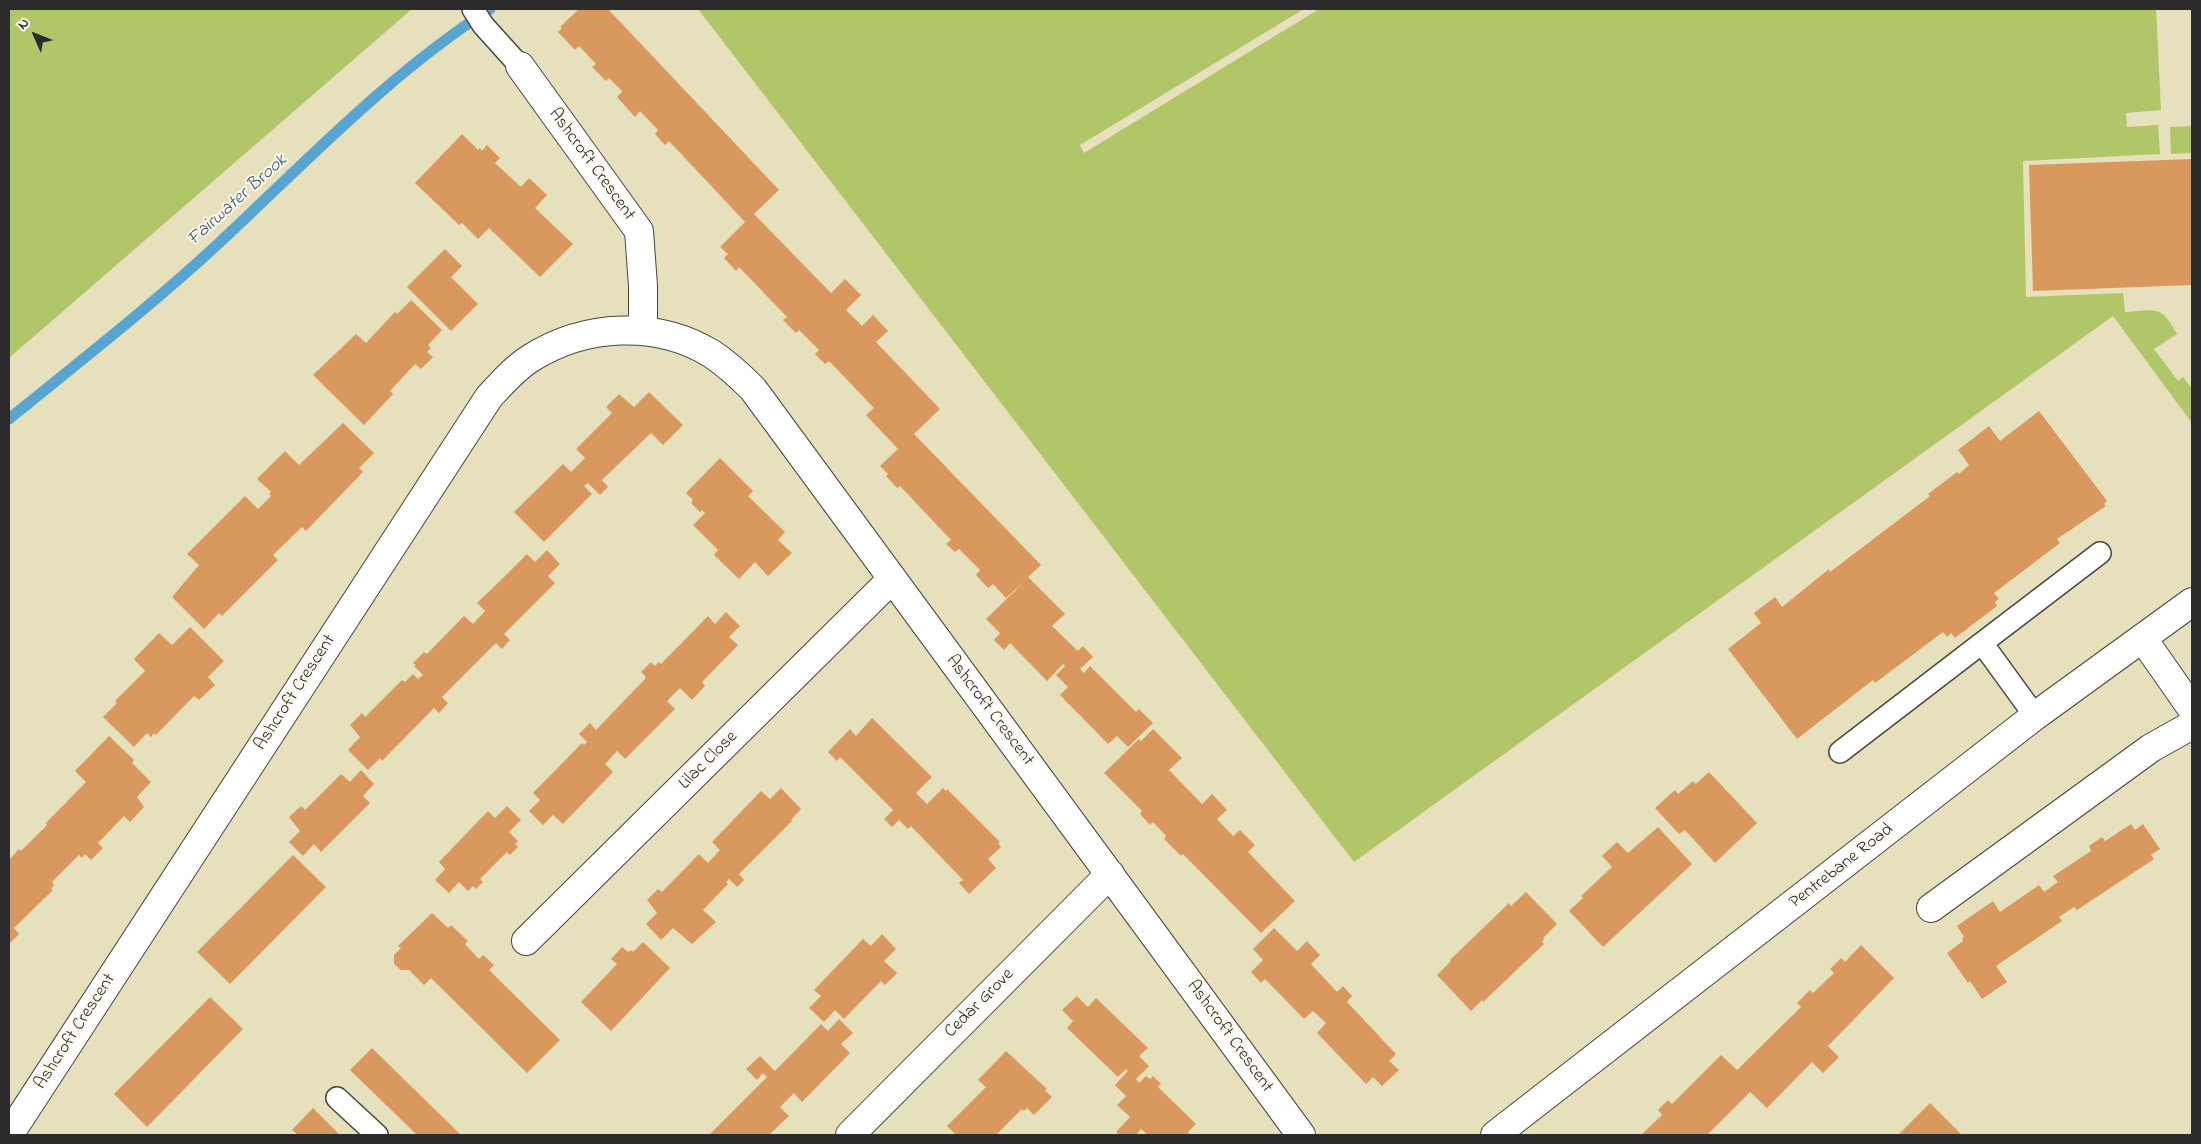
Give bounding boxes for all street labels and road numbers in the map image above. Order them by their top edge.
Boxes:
street label: Ashcroft Crescent [543,105,639,225]
street label: Ashcroft Crescent [251,631,341,755]
street label: Ashcroft Crescent [940,651,1038,771]
street label: Lilac Close [675,727,743,795]
street label: Pentrebane Road [1786,820,1898,914]
street label: Cedar Grove [941,965,1019,1043]
street label: Ashcroft Crescent [31,970,121,1094]
street label: Ashcroft Crescent [1181,977,1277,1097]

